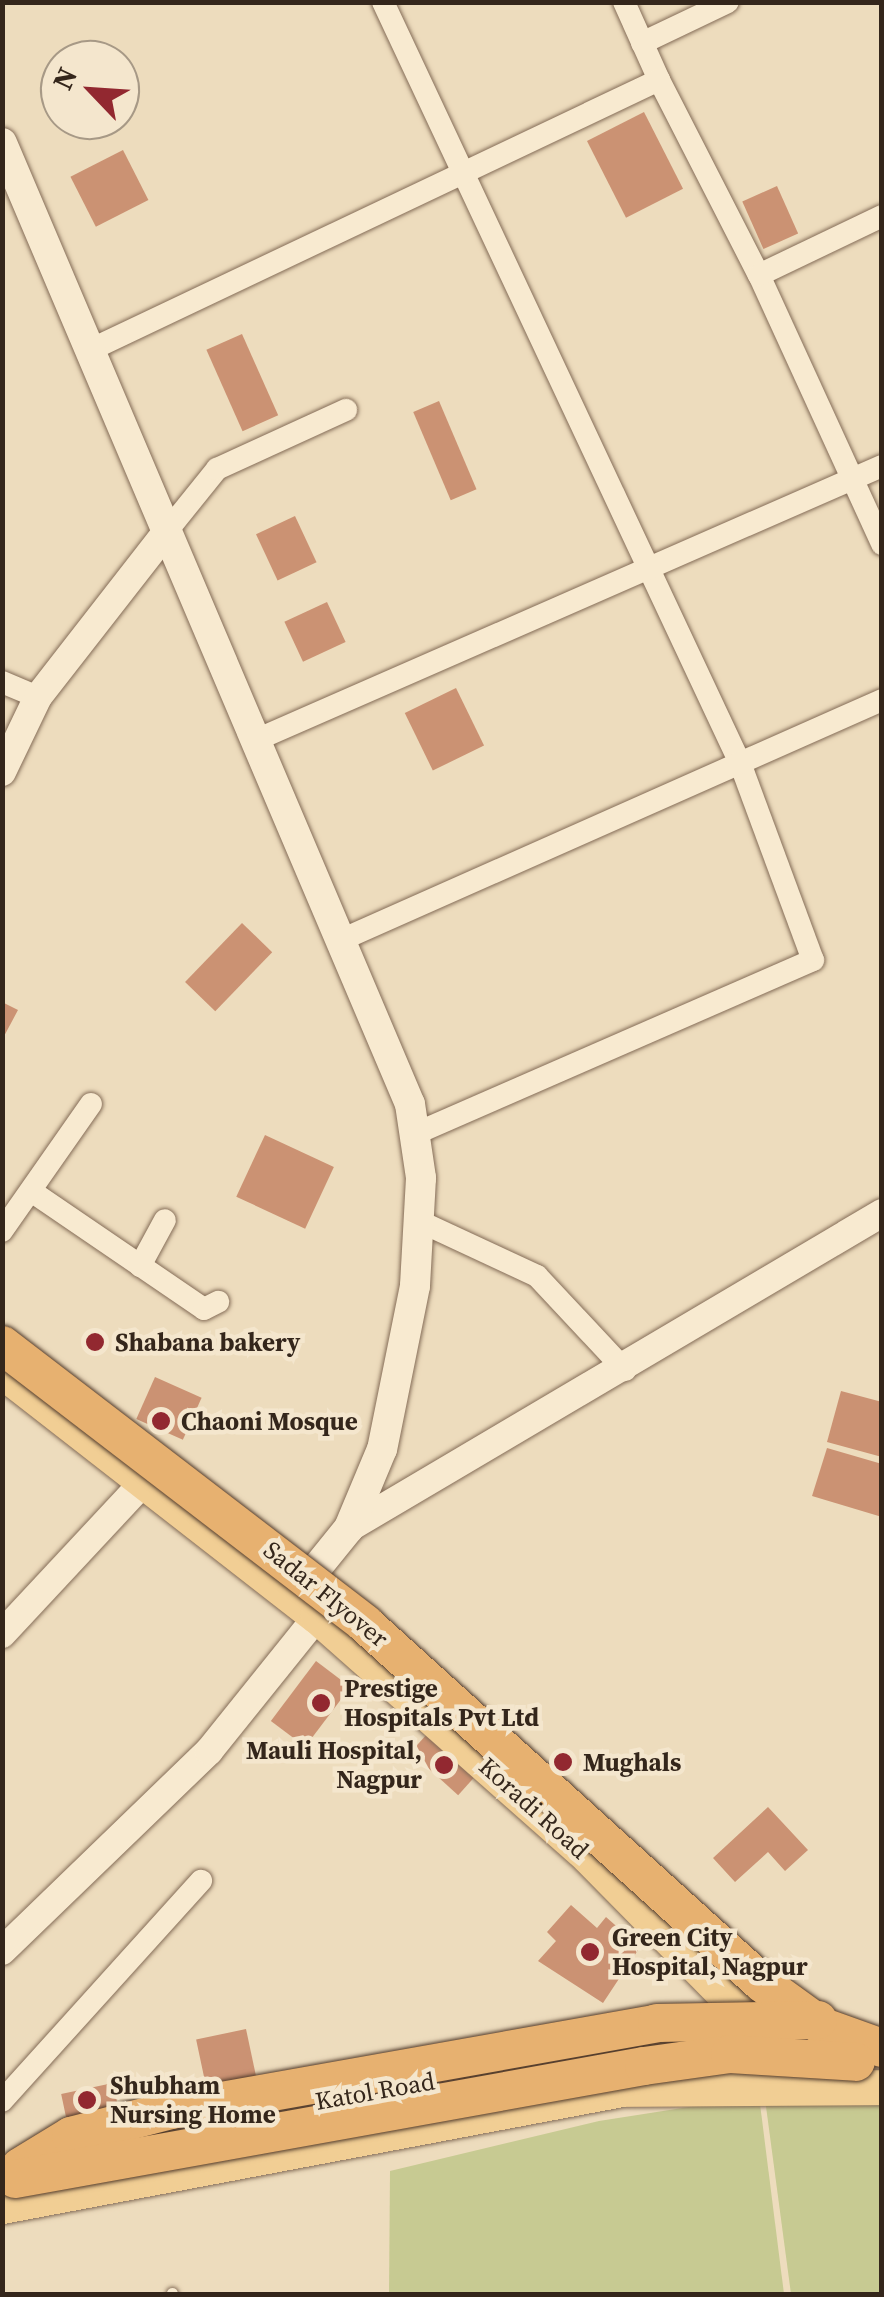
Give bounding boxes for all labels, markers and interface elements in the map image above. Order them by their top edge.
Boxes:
north arrow [40,40,140,140]
text: N [43,61,86,95]
place label: Shabana bakery [115,1327,300,1357]
marker: Shabana bakery [84,1331,106,1353]
place label: Chaoni Mosque [181,1406,358,1436]
marker: Chaoni Mosque [150,1410,172,1432]
street label: Sadar Flyover [258,1535,394,1653]
place label: Prestige Hospitals Pvt Ltd [344,1674,539,1733]
marker: Prestige Hospitals Pvt Ltd [308,1690,334,1716]
place label: Mauli Hospital, Nagpur [246,1736,422,1795]
place label: Mughals [583,1747,681,1777]
street label: Koradi Road [473,1751,595,1865]
marker: Mughals [552,1751,574,1773]
marker: Mauli Hospital, Nagpur [431,1752,457,1778]
place label: Green City Hospital, Nagpur [612,1923,808,1982]
marker: Green City Hospital, Nagpur [577,1939,603,1965]
street label: Katol Road [313,2066,437,2116]
place label: Shubham Nursing Home [110,2071,276,2130]
marker: Shubham Nursing Home [74,2087,100,2113]

